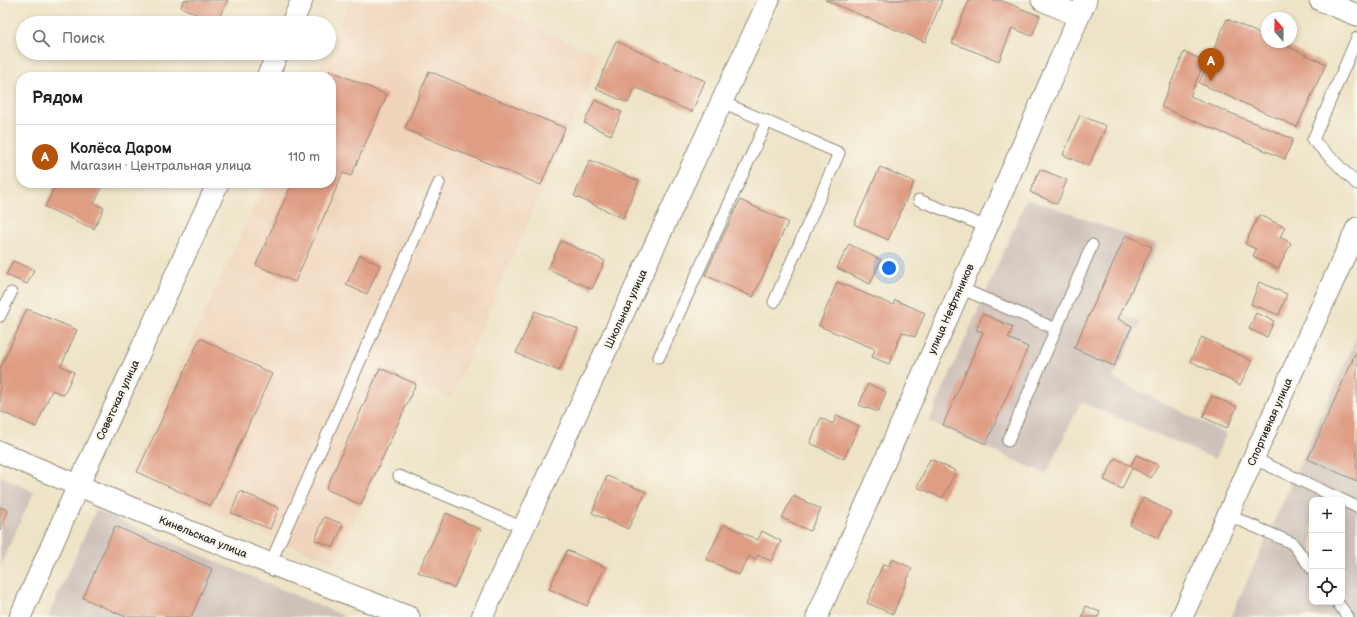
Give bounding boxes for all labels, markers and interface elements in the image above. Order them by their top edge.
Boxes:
north arrow [1261,12,1297,48]
search box [16,16,336,60]
icon: search [30,27,52,49]
text: Поиск [62,29,105,48]
pin: A [1198,48,1224,81]
text: Рядом [32,88,83,108]
text: Колёса Даром [70,139,172,158]
text: A [41,149,49,165]
text: 110 m [288,149,320,165]
text: Магазин · Центральная улица [70,158,252,174]
your location [879,258,899,278]
street label: улица Нефтяников [925,262,977,356]
street label: Школьная улица [602,267,650,351]
street label: Советская улица [94,357,142,442]
street label: Спортивная улица [1245,376,1295,468]
map controls [1309,497,1345,605]
button: + [1309,497,1345,533]
street label: Кинельская улица [157,513,250,561]
button: − [1309,533,1345,569]
button: locate [1309,569,1345,605]

